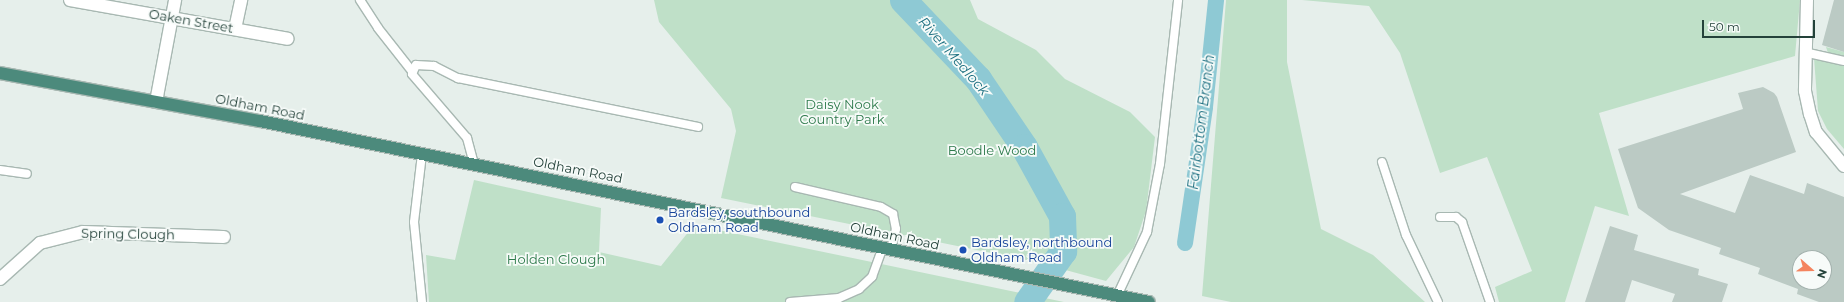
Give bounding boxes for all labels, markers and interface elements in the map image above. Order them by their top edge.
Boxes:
street label: Oaken Street [148,6,234,36]
scale bar [1704,12,1817,38]
water label: River Medlock [915,13,993,99]
text: 50 m [1709,19,1740,34]
water label: Fairbottom Branch [1184,53,1218,191]
street label: Oldham Road [214,91,306,123]
park label: Daisy Nook Country Park [799,97,885,128]
park label: Boodle Wood [948,142,1036,158]
street label: Oldham Road [532,154,624,186]
place label: Bardsley, southbound Oldham Road [668,205,810,236]
marker: Bardsley, southbound Oldham Road [655,215,665,225]
street label: Oldham Road [849,219,941,253]
street label: Spring Clough [81,225,175,243]
place label: Bardsley, northbound Oldham Road [971,235,1112,266]
marker: Bardsley, northbound Oldham Road [958,245,968,255]
north arrow [1792,250,1832,290]
park label: Holden Clough [507,251,605,267]
text: N [1814,267,1830,280]

